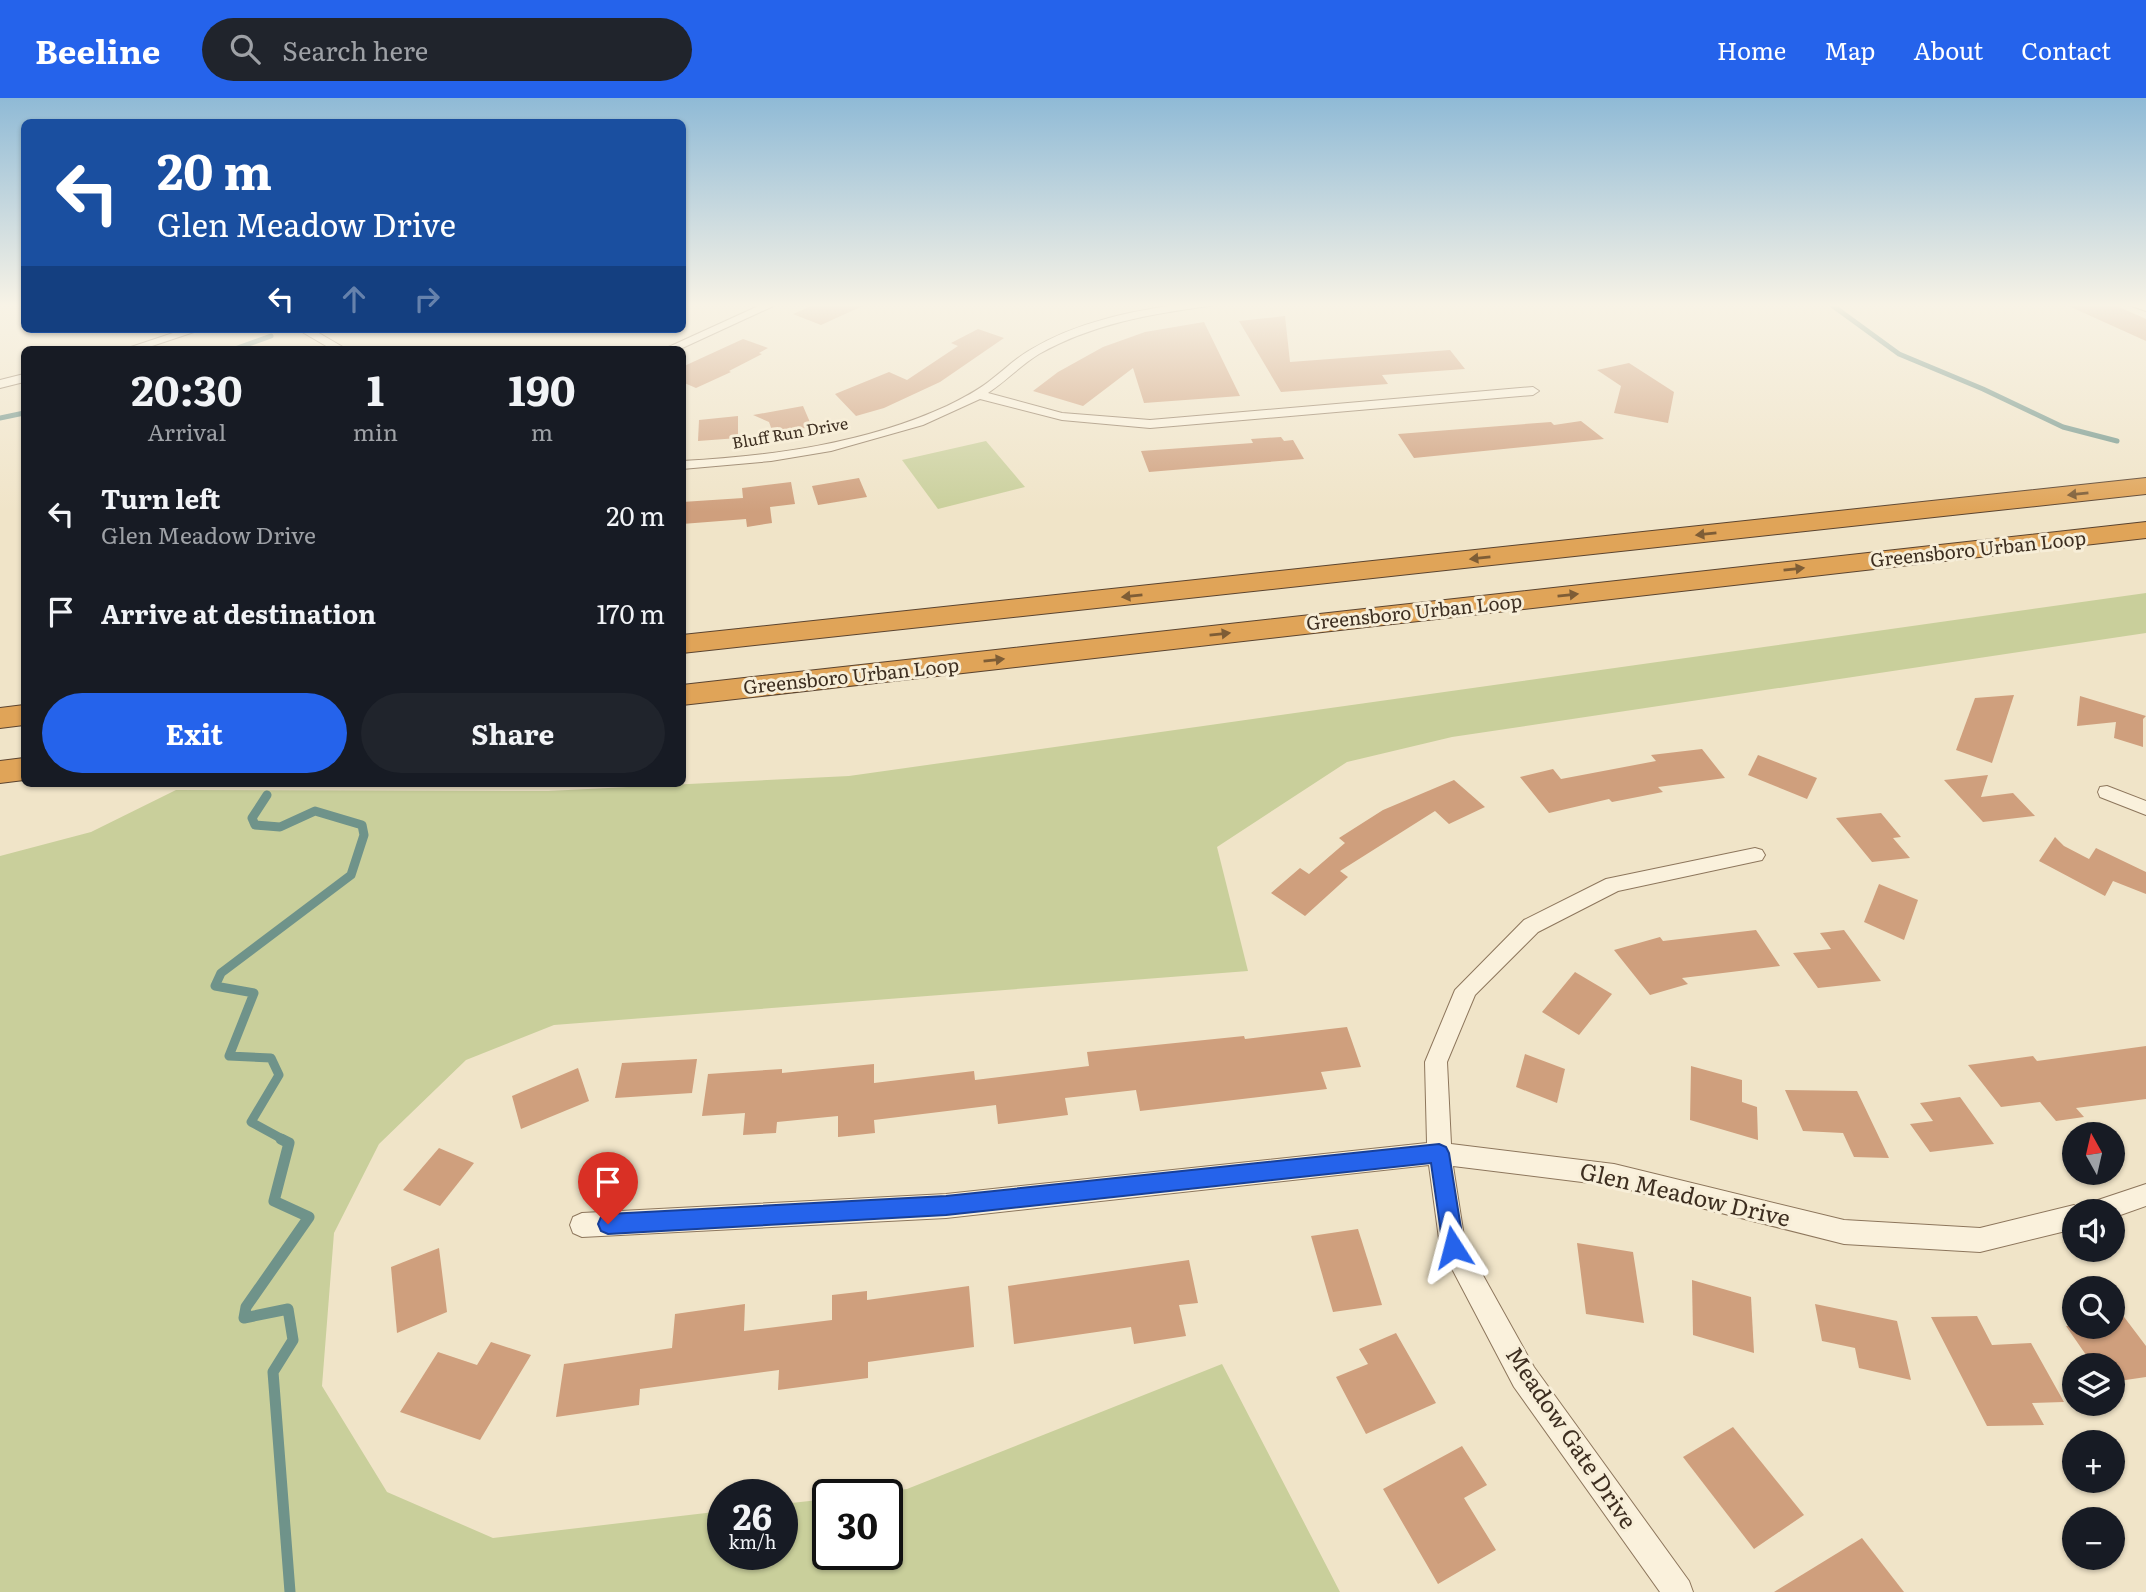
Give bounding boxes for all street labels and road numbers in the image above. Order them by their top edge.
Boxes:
street label: Bluff Run Drive [730,410,850,454]
street label: Greensboro Urban Loop [1869,523,2087,573]
street label: Greensboro Urban Loop [1305,586,1523,636]
street label: Greensboro Urban Loop [742,650,960,700]
street label: Glen Meadow Drive [1577,1152,1794,1234]
street label: Meadow Gate Drive [1499,1339,1646,1535]

